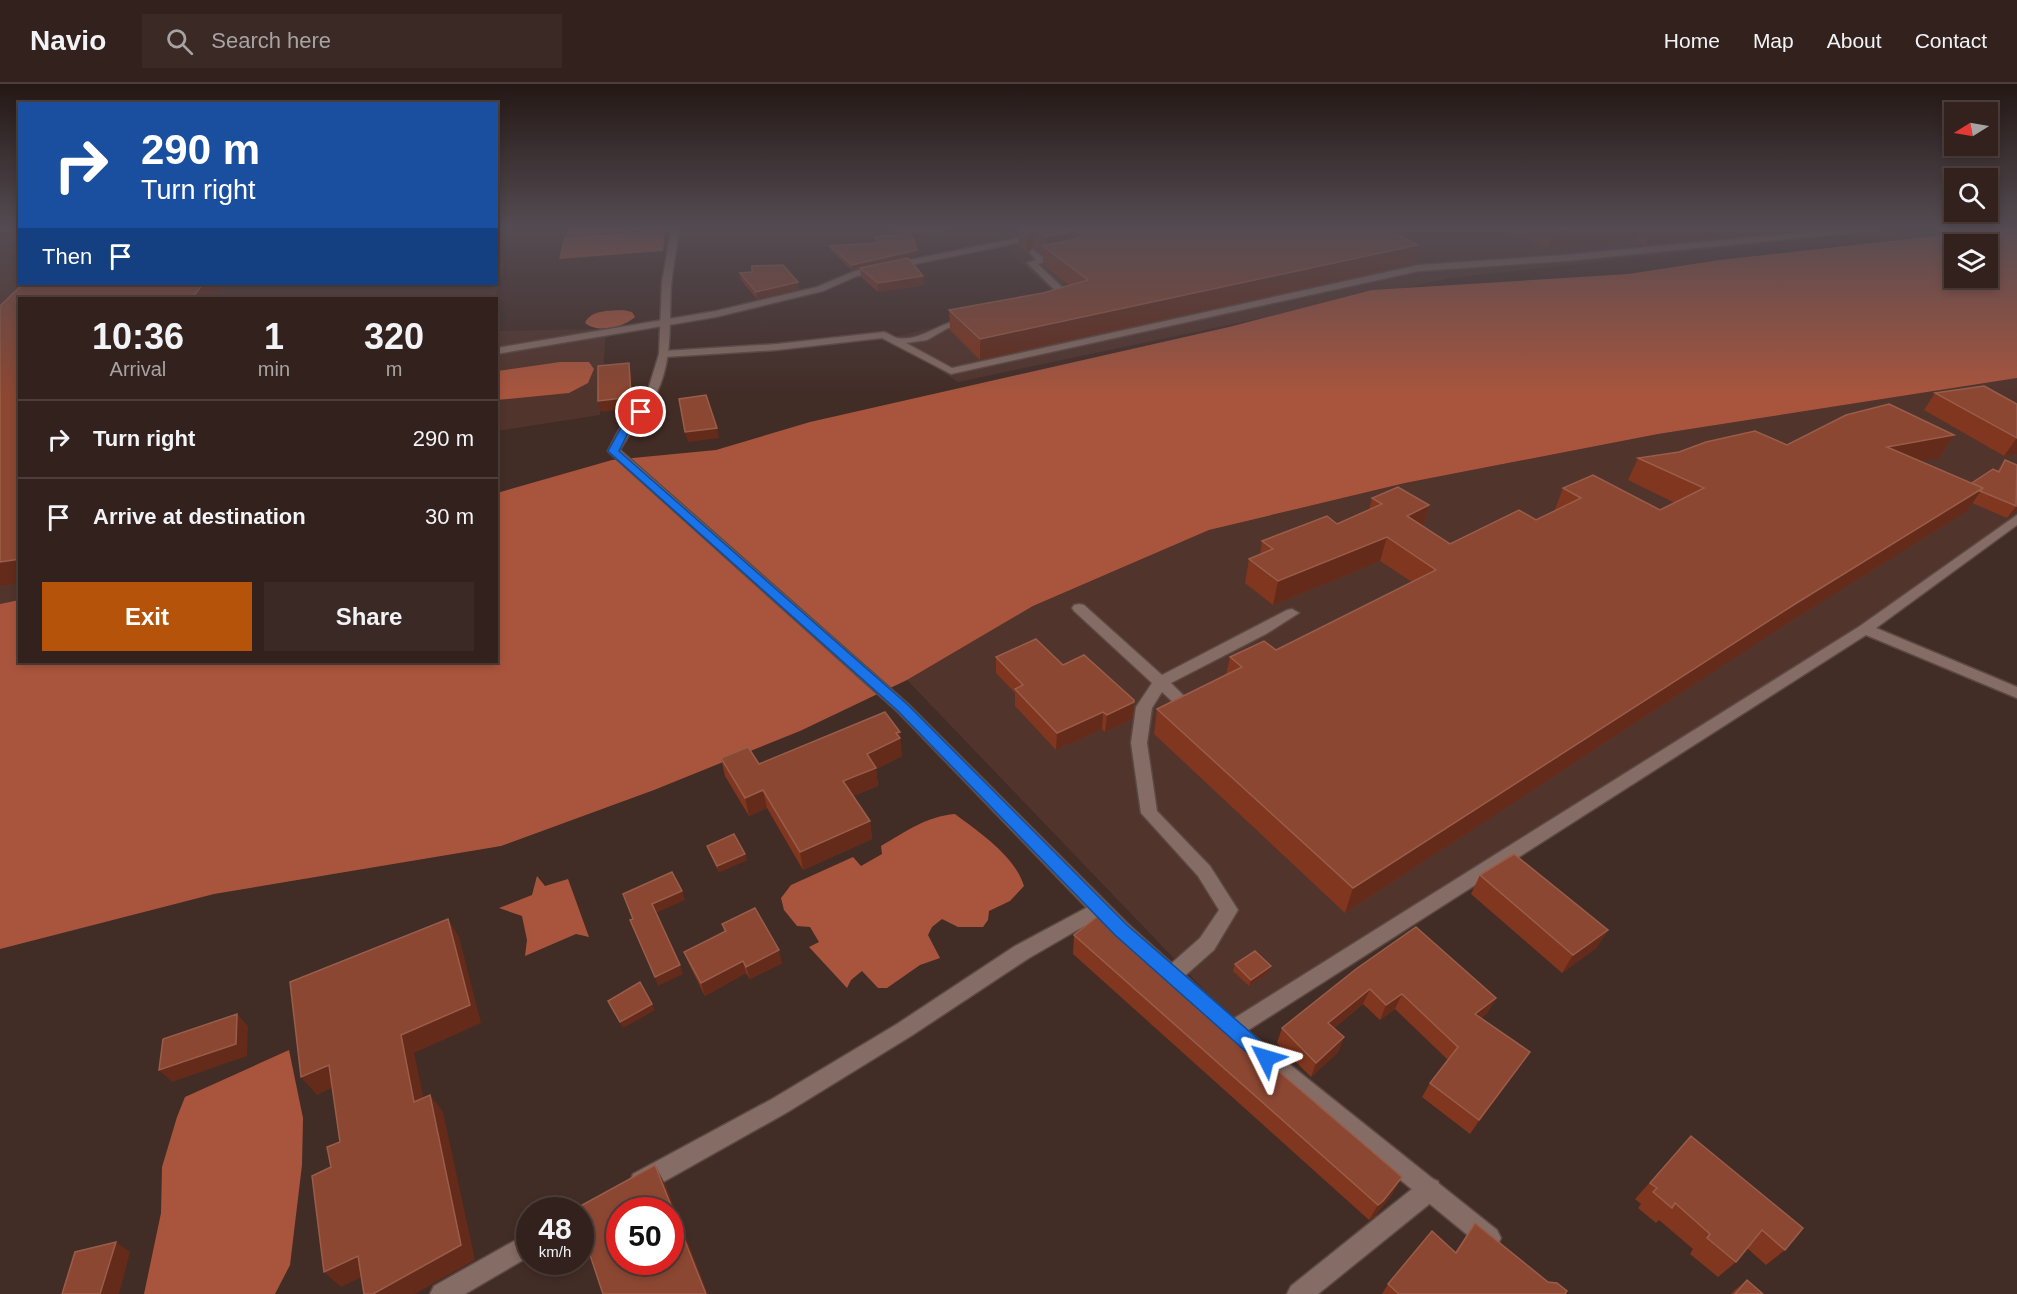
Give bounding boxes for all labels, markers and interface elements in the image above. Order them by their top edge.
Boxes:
search box [142,14,562,68]
text: Navio [30,25,106,56]
icon: search [163,25,196,58]
text: Search here [211,28,331,53]
text: Home [1664,29,1720,52]
text: Map [1753,29,1794,52]
text: About [1827,29,1882,52]
text: Contact [1915,29,1987,52]
north arrow [1944,102,1998,156]
map controls [1944,102,1998,288]
icon: right [42,126,120,204]
text: 290 m [141,126,260,173]
button: search [1944,168,1998,222]
text: Turn right [141,175,256,205]
button: layers [1944,234,1998,288]
icon: arrive [104,240,137,273]
text: Then [42,244,92,269]
text: 10:36 [92,316,184,357]
text: 1 [264,316,284,357]
text: 320 [364,316,424,357]
text: Arrival [110,358,166,380]
text: min [258,358,290,380]
text: m [386,358,402,380]
pin [615,386,666,437]
icon: arrive [624,395,657,428]
icon: right [42,423,75,456]
text: Turn right [93,426,195,451]
text: 290 m [413,426,474,451]
icon: arrive [42,501,75,534]
text: Arrive at destination [93,504,306,529]
text: 30 m [425,504,474,529]
button: Exit [42,582,252,651]
button: Share [264,582,474,651]
position arrow [1234,1026,1298,1090]
speed limit sign: 50 [606,1197,684,1275]
text: 48 [538,1212,572,1245]
text: km/h [539,1243,571,1260]

